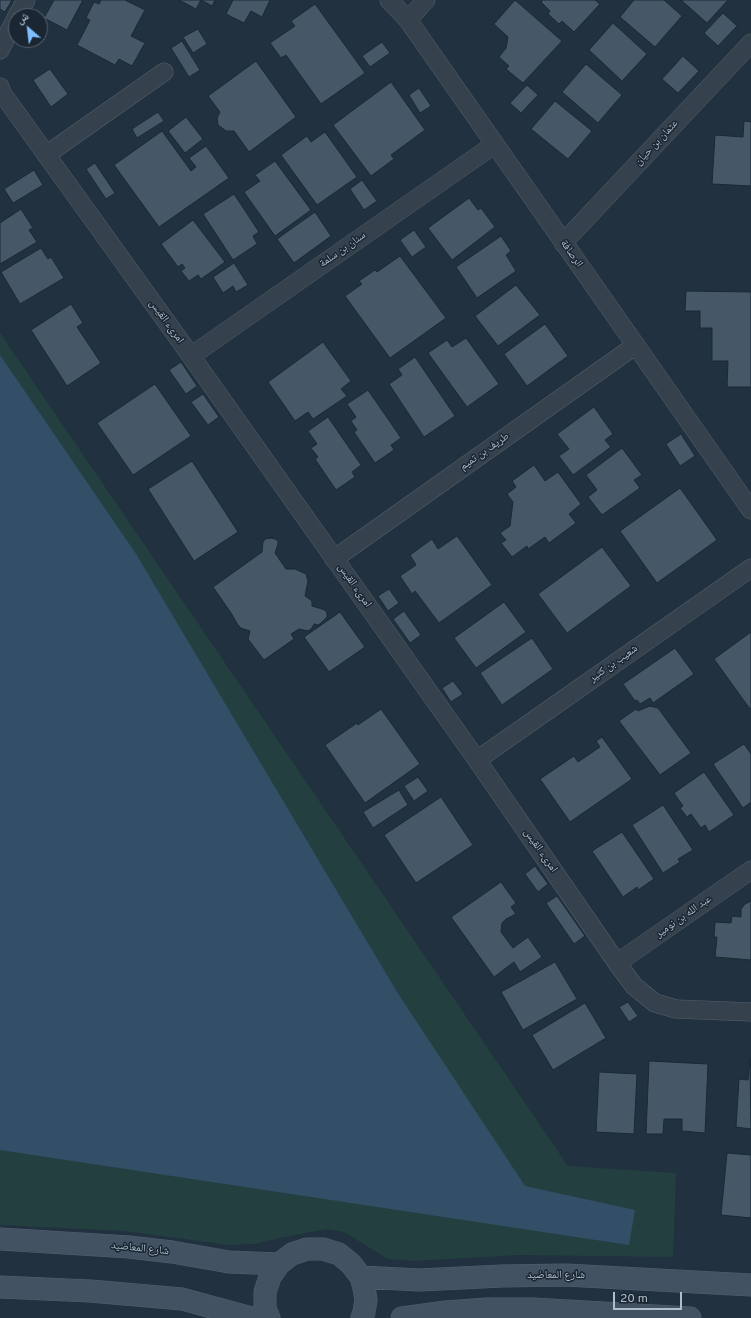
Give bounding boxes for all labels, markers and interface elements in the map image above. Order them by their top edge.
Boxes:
north arrow [8,8,48,48]
text: ش [14,9,31,27]
street label: عثمان بن حيان [632,117,682,169]
street label: سنان بن سلمة [317,229,369,271]
street label: الرصافة [557,238,585,270]
street label: امرىء القيس [146,298,186,346]
street label: طريف بن تميم [458,430,512,474]
street label: امرىء القيس [334,561,374,611]
street label: شعيب بن كثير [587,642,641,686]
street label: امرىء القيس [520,826,560,876]
street label: عبد الله بن نومير [653,893,715,941]
street label: شارع المعاضيد [110,1239,170,1259]
street label: شارع المعاضيد [527,1269,585,1283]
scale bar [615,1284,684,1310]
text: 20 m [620,1291,648,1307]

